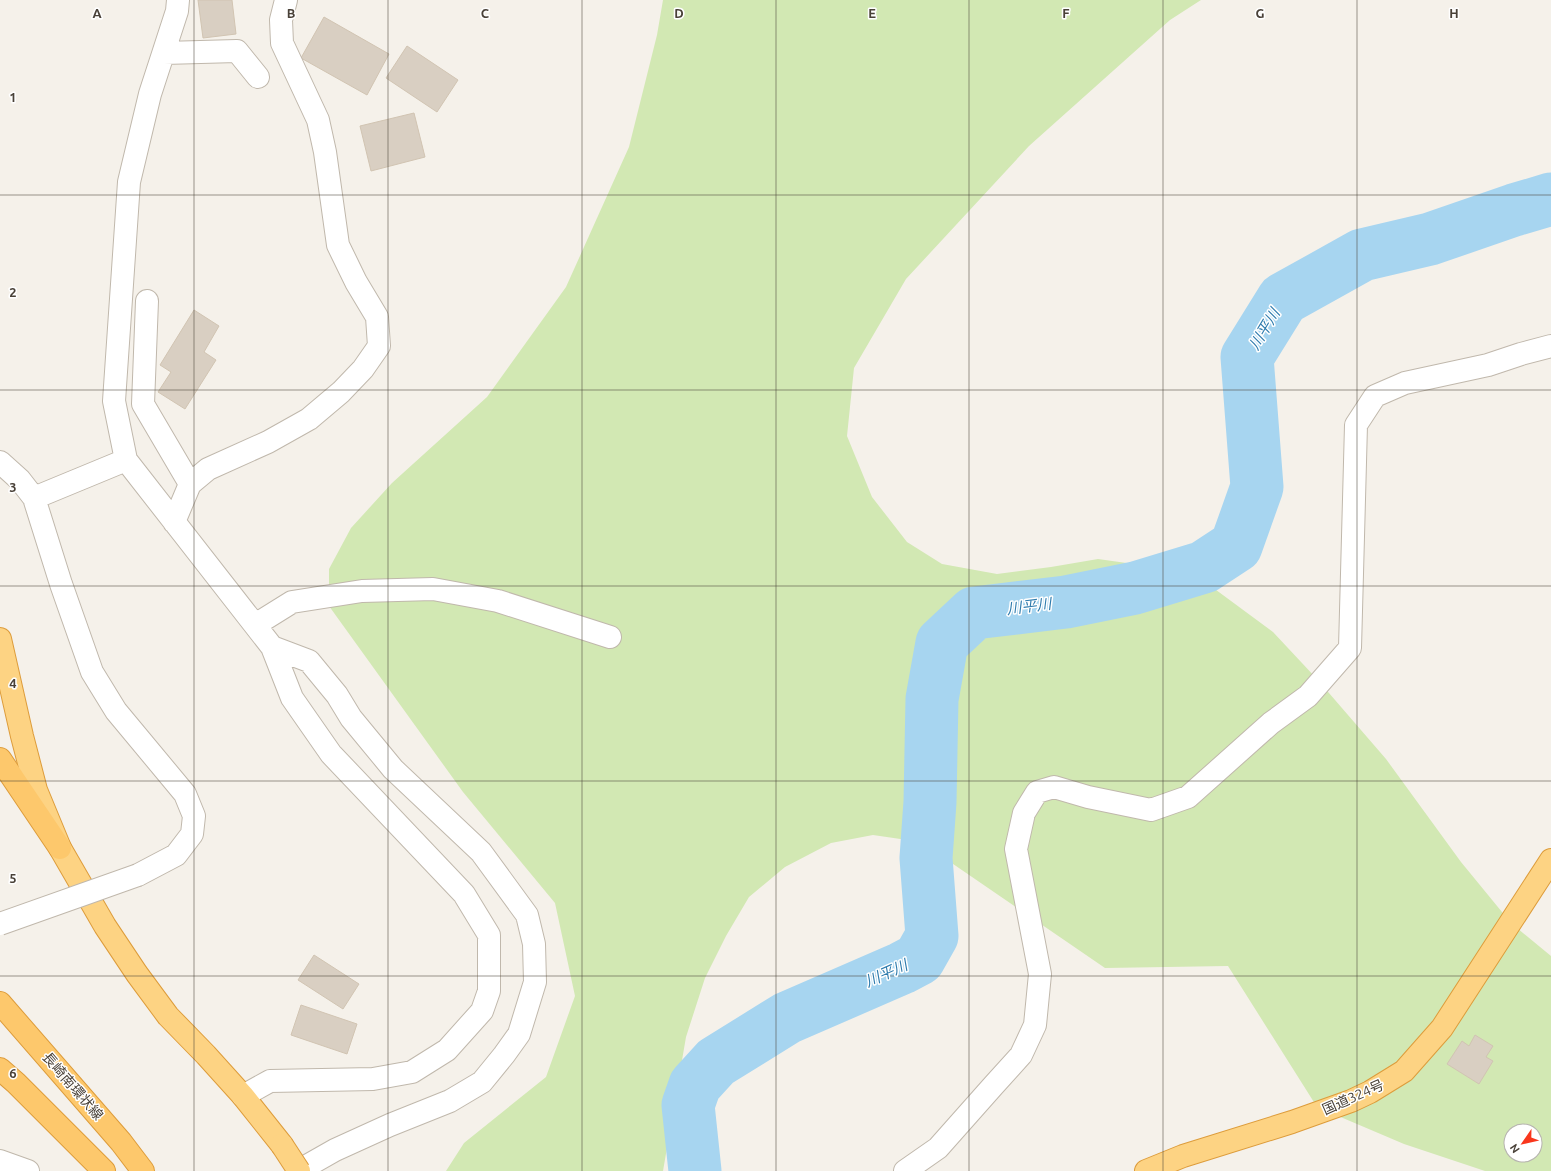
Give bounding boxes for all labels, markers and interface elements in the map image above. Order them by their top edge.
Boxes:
text: A [92,6,102,20]
text: B [287,6,296,20]
text: C [481,6,490,20]
text: D [674,6,684,20]
text: E [868,6,876,20]
text: F [1062,6,1070,20]
text: G [1256,6,1265,20]
text: H [1449,6,1459,20]
text: 1 [9,90,17,104]
text: 2 [9,285,17,299]
water label: 川平川 [1245,304,1284,353]
text: 3 [9,480,17,494]
water label: 川平川 [1006,595,1054,617]
text: 4 [9,676,17,690]
text: 5 [9,871,17,885]
water label: 川平川 [862,955,912,990]
street label: 長崎南環状線 [39,1049,107,1123]
text: 6 [9,1066,17,1080]
street label: 国道324号 [1320,1076,1386,1118]
north arrow [1503,1123,1543,1163]
text: N [1507,1142,1522,1155]

